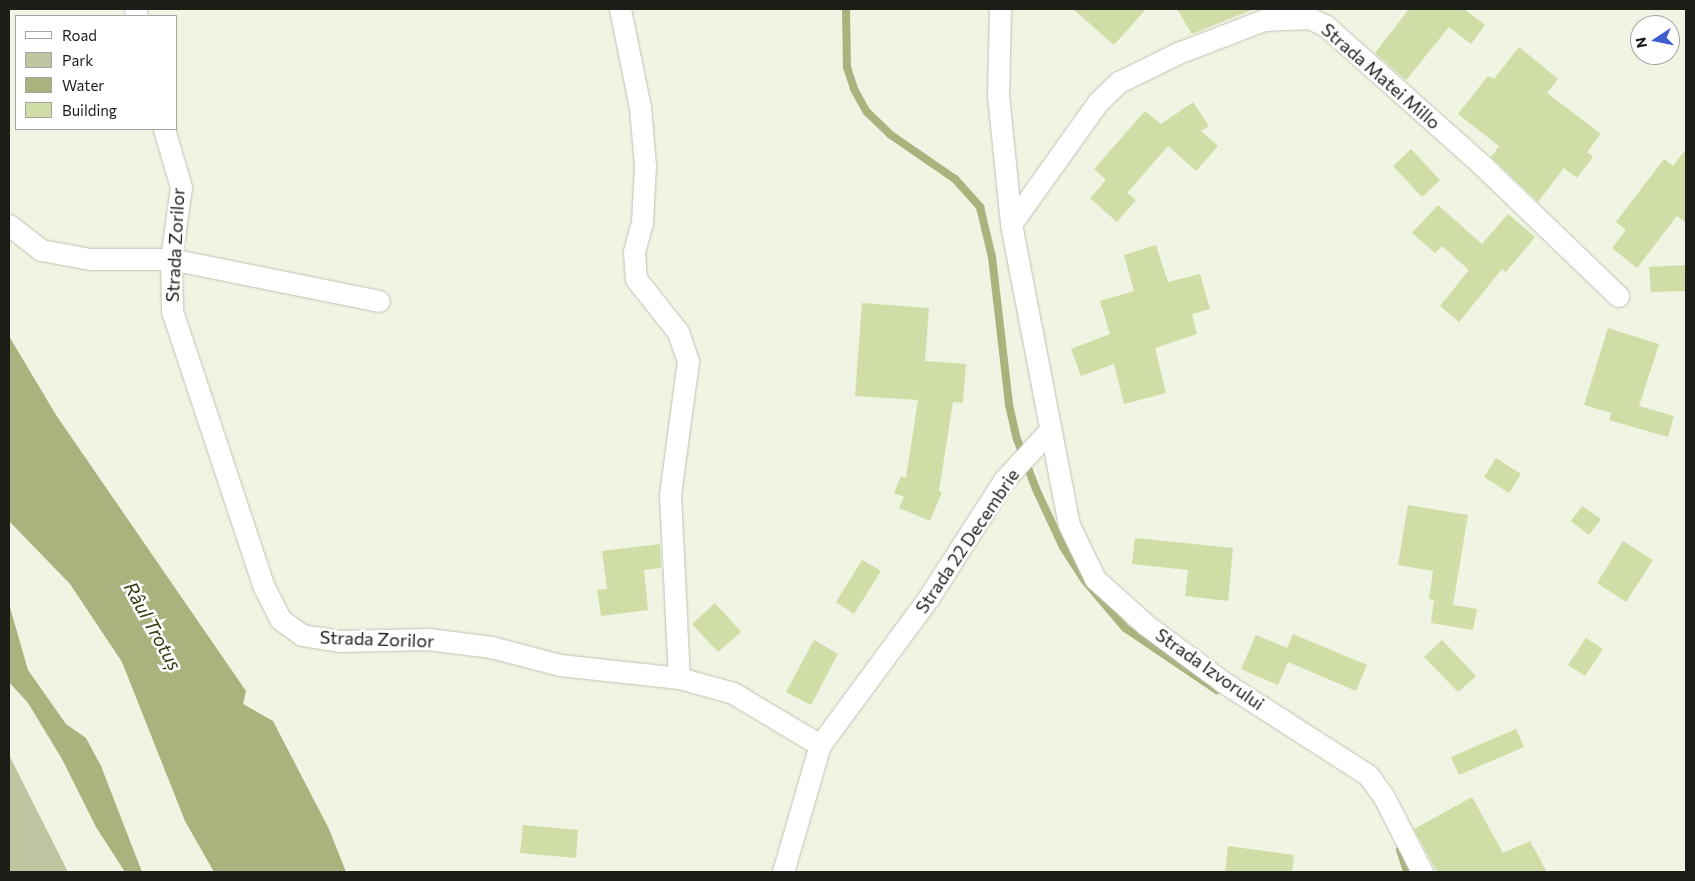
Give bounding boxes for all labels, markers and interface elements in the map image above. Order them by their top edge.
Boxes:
legend [15,15,178,130]
north arrow [1630,15,1680,65]
street label: Strada Matei Millo [1317,18,1445,134]
text: Road [62,26,97,44]
text: N [1631,36,1650,50]
text: Park [62,51,93,69]
text: Water [62,76,104,94]
text: Building [62,101,117,119]
street label: Strada Zorilor [161,187,189,303]
street label: Strada 22 Decembrie [911,465,1023,617]
water label: Râul Trotuș [119,578,187,674]
street label: Strada Izvorului [1152,624,1268,714]
street label: Strada Zorilor [319,626,435,652]

